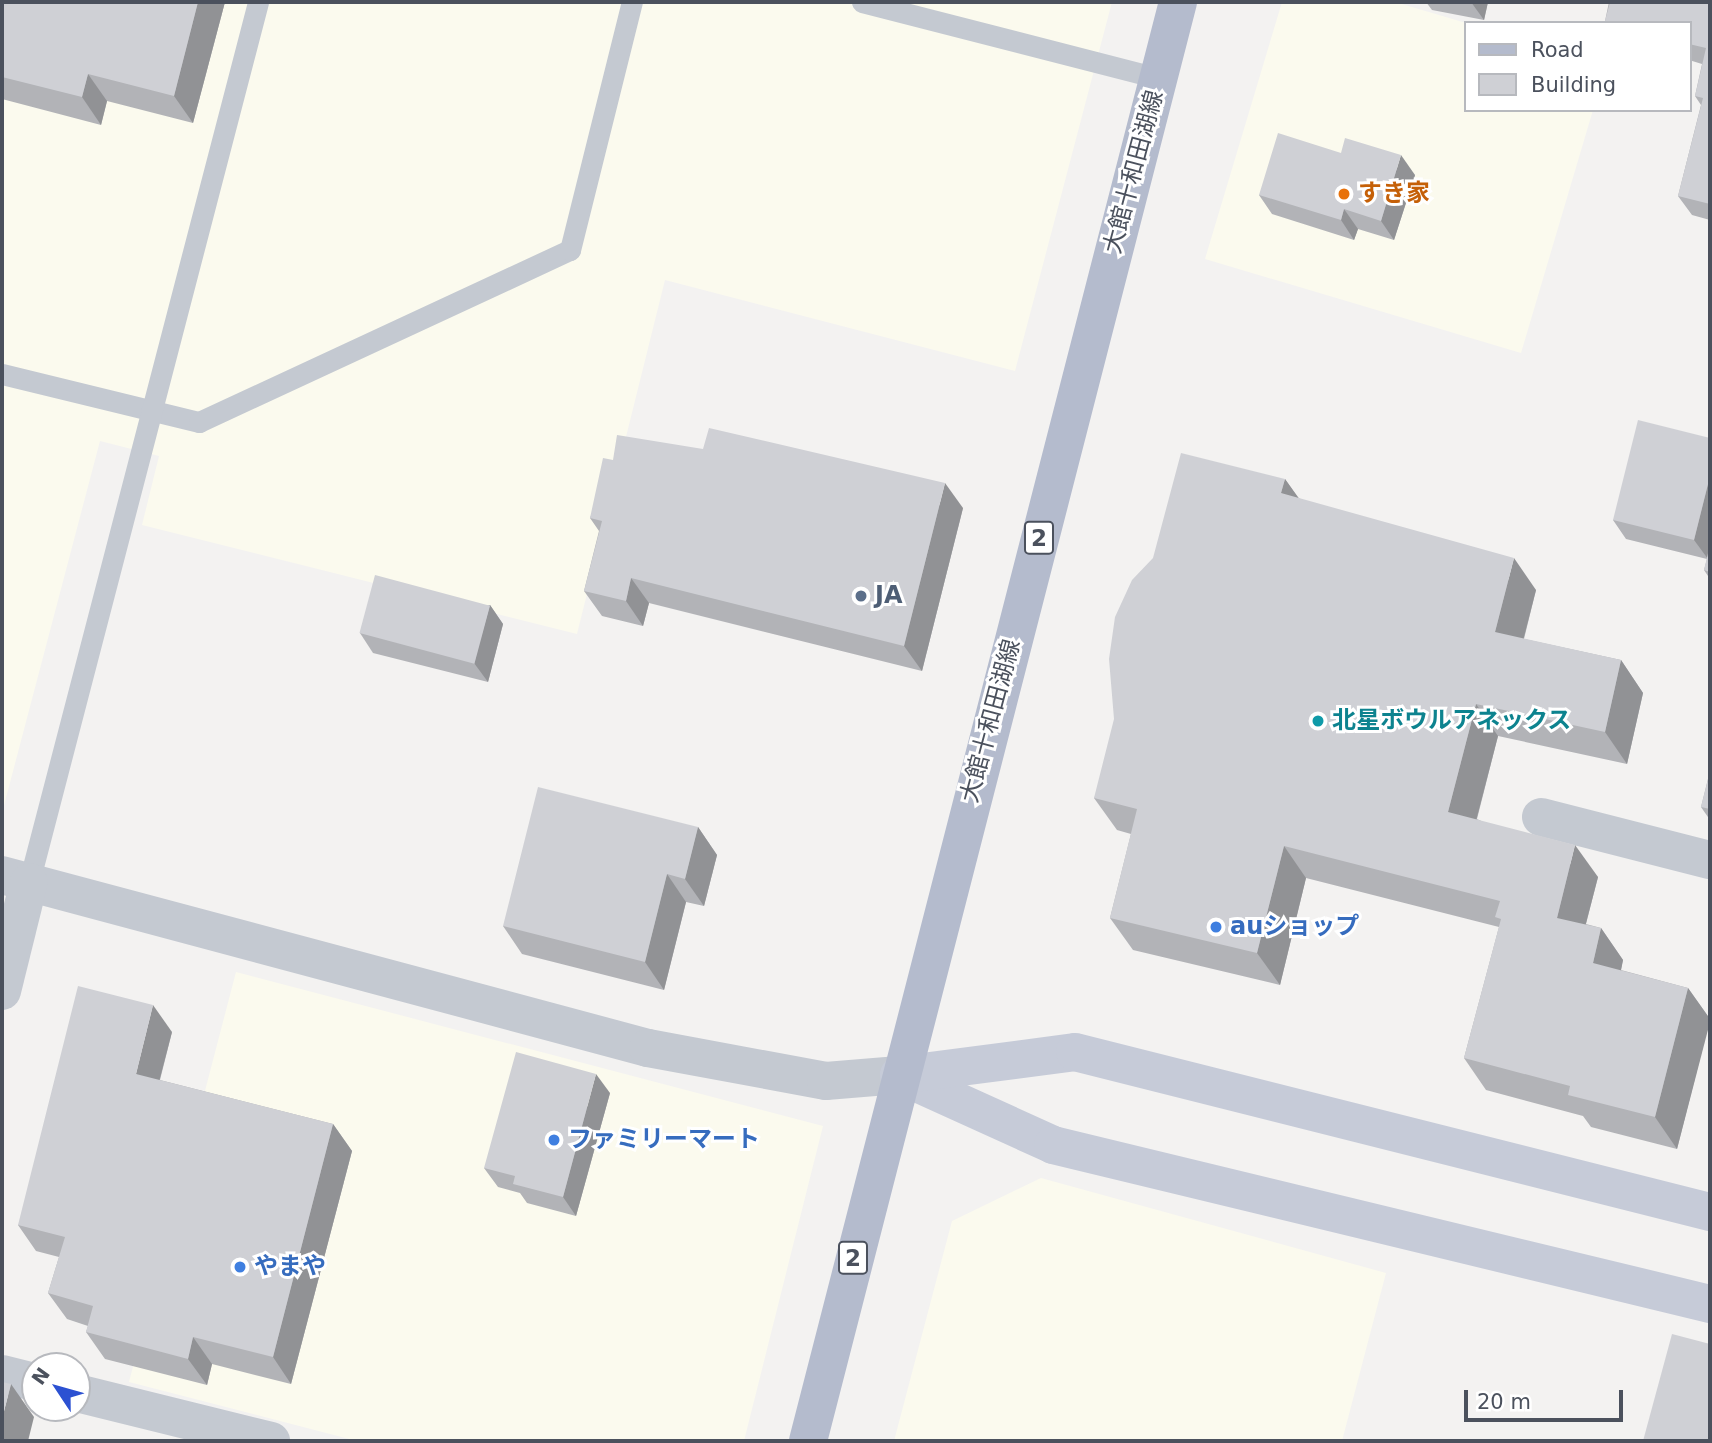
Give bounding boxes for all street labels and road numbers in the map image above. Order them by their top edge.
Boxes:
street label: 大館十和田湖線 [1098,87,1170,257]
road number: 2 [1023,518,1055,558]
street label: 大館十和田湖線 [955,636,1027,806]
road number: 2 [837,1238,869,1278]

